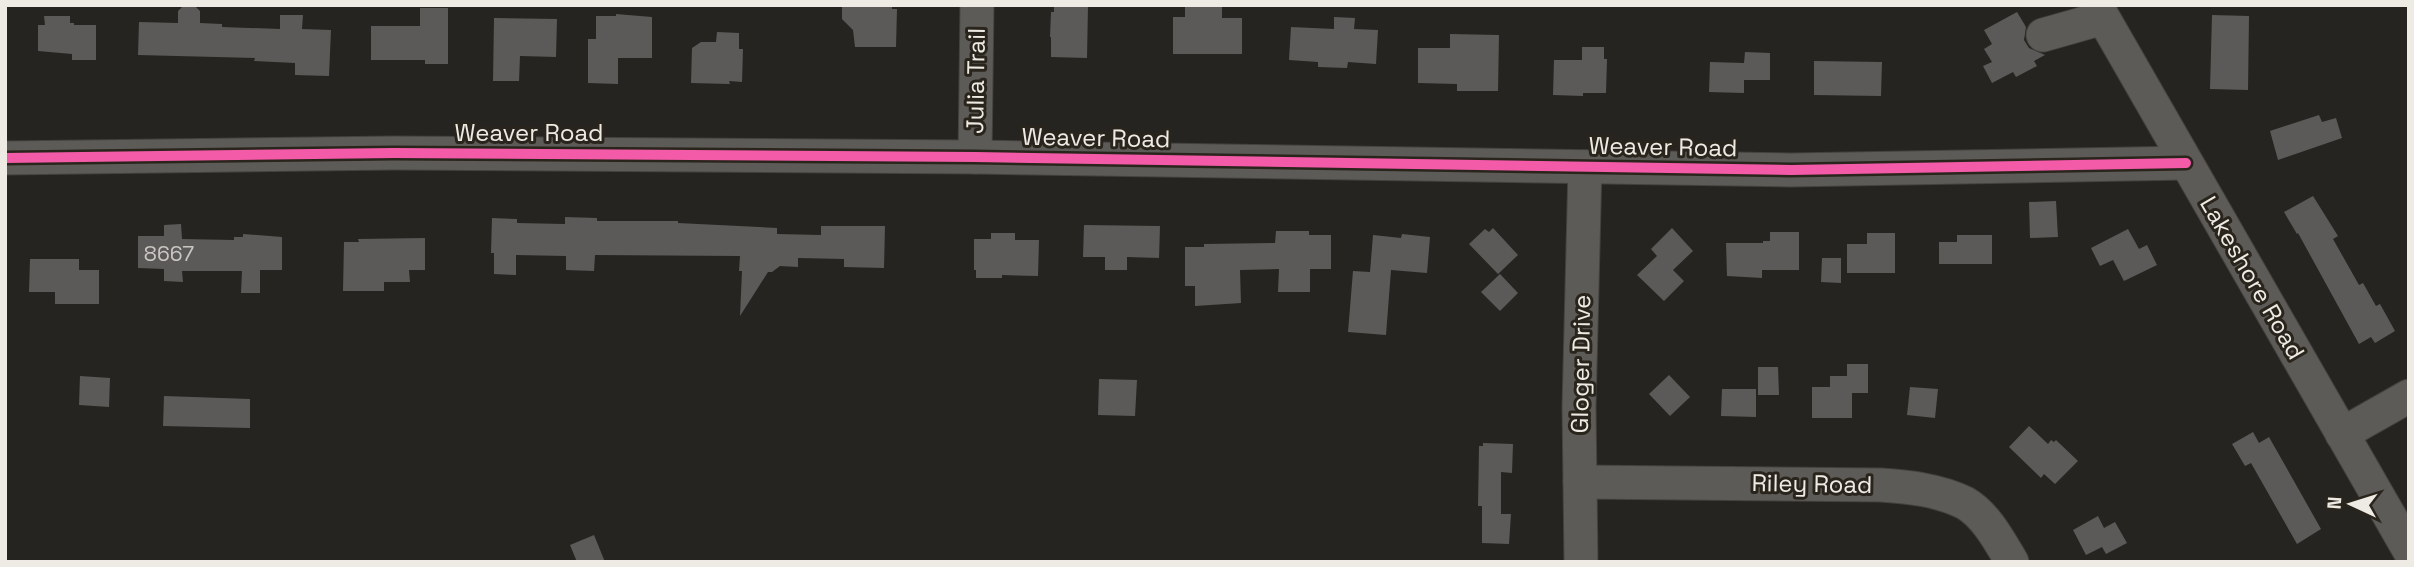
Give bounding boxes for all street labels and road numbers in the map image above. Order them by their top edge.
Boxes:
street label: Julia Trail [959,28,992,134]
street label: Weaver Road [455,117,603,148]
street label: Weaver Road [1021,121,1171,154]
street label: Weaver Road [1588,130,1738,163]
street label: Lakeshore Road [2193,191,2312,365]
street label: Gloger Drive [1564,294,1597,434]
street label: Riley Road [1751,467,1873,500]

